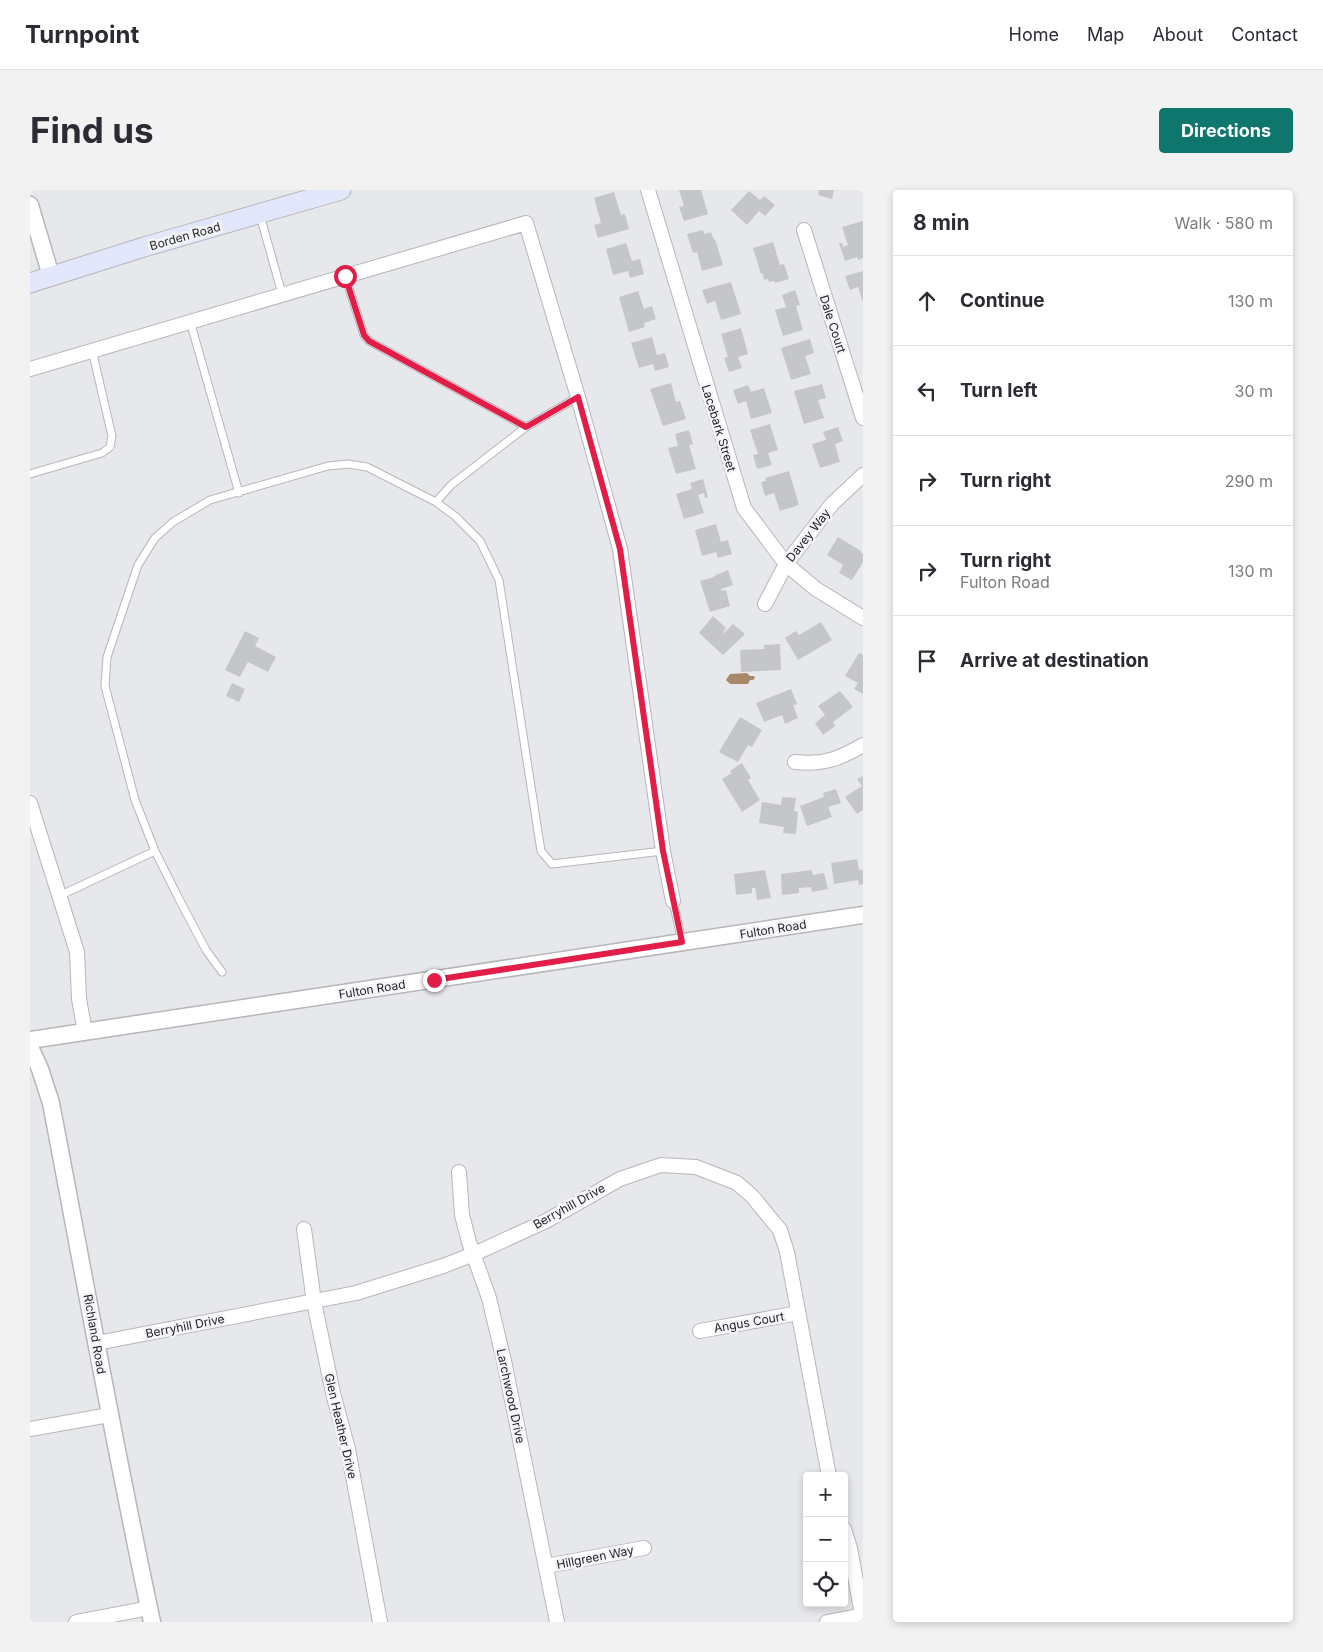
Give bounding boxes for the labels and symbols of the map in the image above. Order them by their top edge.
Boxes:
street label: Borden Road [148,219,222,253]
route start [334,265,357,288]
street label: Dale Court [817,293,849,355]
street label: Lacebark Street [699,383,739,473]
street label: Davey Way [783,505,834,564]
street label: Fulton Road [739,916,807,942]
route end [423,969,446,992]
street label: Fulton Road [338,976,406,1002]
street label: Berryhill Drive [530,1180,608,1232]
street label: Richland Road [81,1293,109,1375]
street label: Angus Court [713,1308,785,1336]
street label: Berryhill Drive [144,1311,226,1341]
street label: Larchwood Drive [494,1347,528,1445]
street label: Glen Heather Drive [322,1372,360,1480]
street label: Hillgreen Way [555,1542,635,1572]

